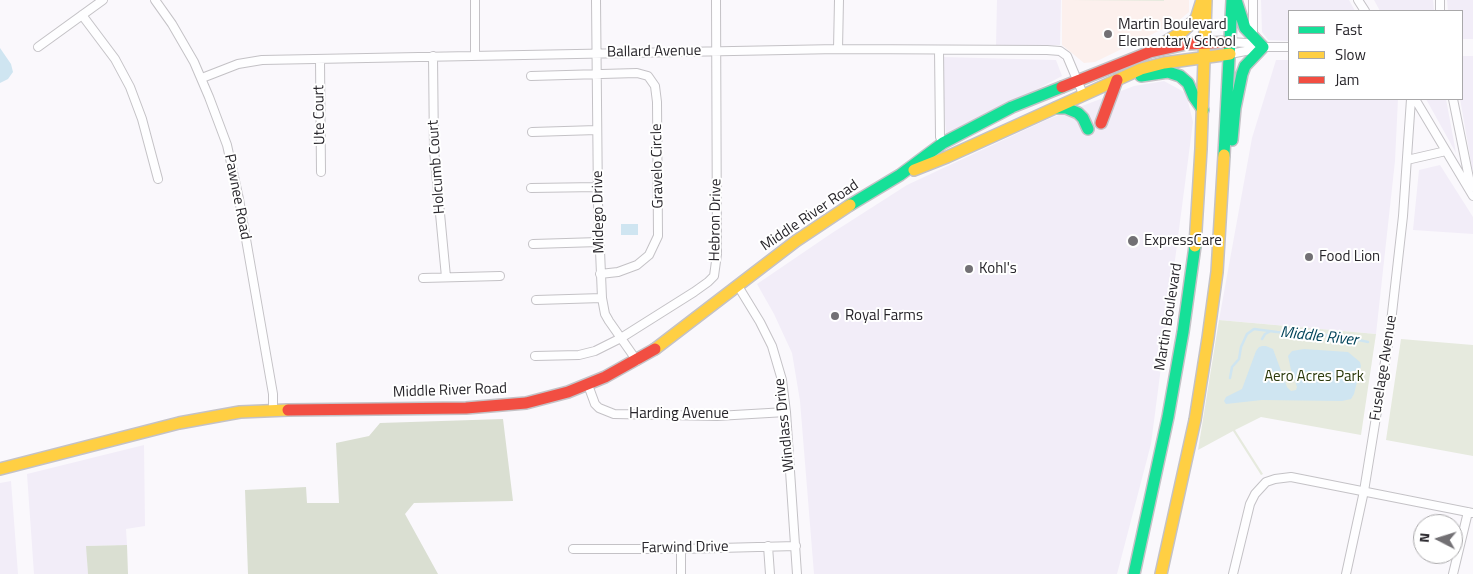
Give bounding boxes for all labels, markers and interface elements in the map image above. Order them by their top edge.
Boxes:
legend [1288,10,1463,100]
place label: Martin Boulevard Elementary School [1118,16,1236,51]
text: Fast [1335,18,1362,41]
marker: Martin Boulevard Elementary School [1102,28,1114,40]
street label: Ballard Avenue [607,42,701,62]
text: Slow [1335,43,1366,66]
text: Jam [1335,68,1359,91]
street label: Ute Court [310,85,330,145]
street label: Holcumb Court [425,119,449,215]
street label: Gravelo Circle [648,123,668,209]
street label: Pawnee Road [220,153,254,241]
street label: Midego Drive [589,170,609,254]
street label: Middle River Road [758,177,862,255]
street label: Hebron Drive [706,179,726,261]
place label: ExpressCare [1144,232,1222,250]
marker: ExpressCare [1126,234,1140,248]
place label: Food Lion [1319,248,1380,266]
marker: Food Lion [1303,251,1315,263]
place label: Kohl's [979,260,1017,278]
street label: Martin Boulevard [1152,262,1186,372]
marker: Kohl's [963,263,975,275]
place label: Royal Farms [845,307,923,325]
marker: Royal Farms [829,310,841,322]
street label: Fuselage Avenue [1367,314,1401,422]
water label: Middle River [1279,323,1359,351]
park label: Aero Acres Park [1264,368,1364,386]
street label: Windlass Drive [771,378,799,472]
street label: Middle River Road [393,380,507,402]
street label: Harding Avenue [629,405,729,423]
north arrow [1413,514,1463,564]
text: N [1413,532,1434,543]
street label: Farwind Drive [641,538,729,558]

